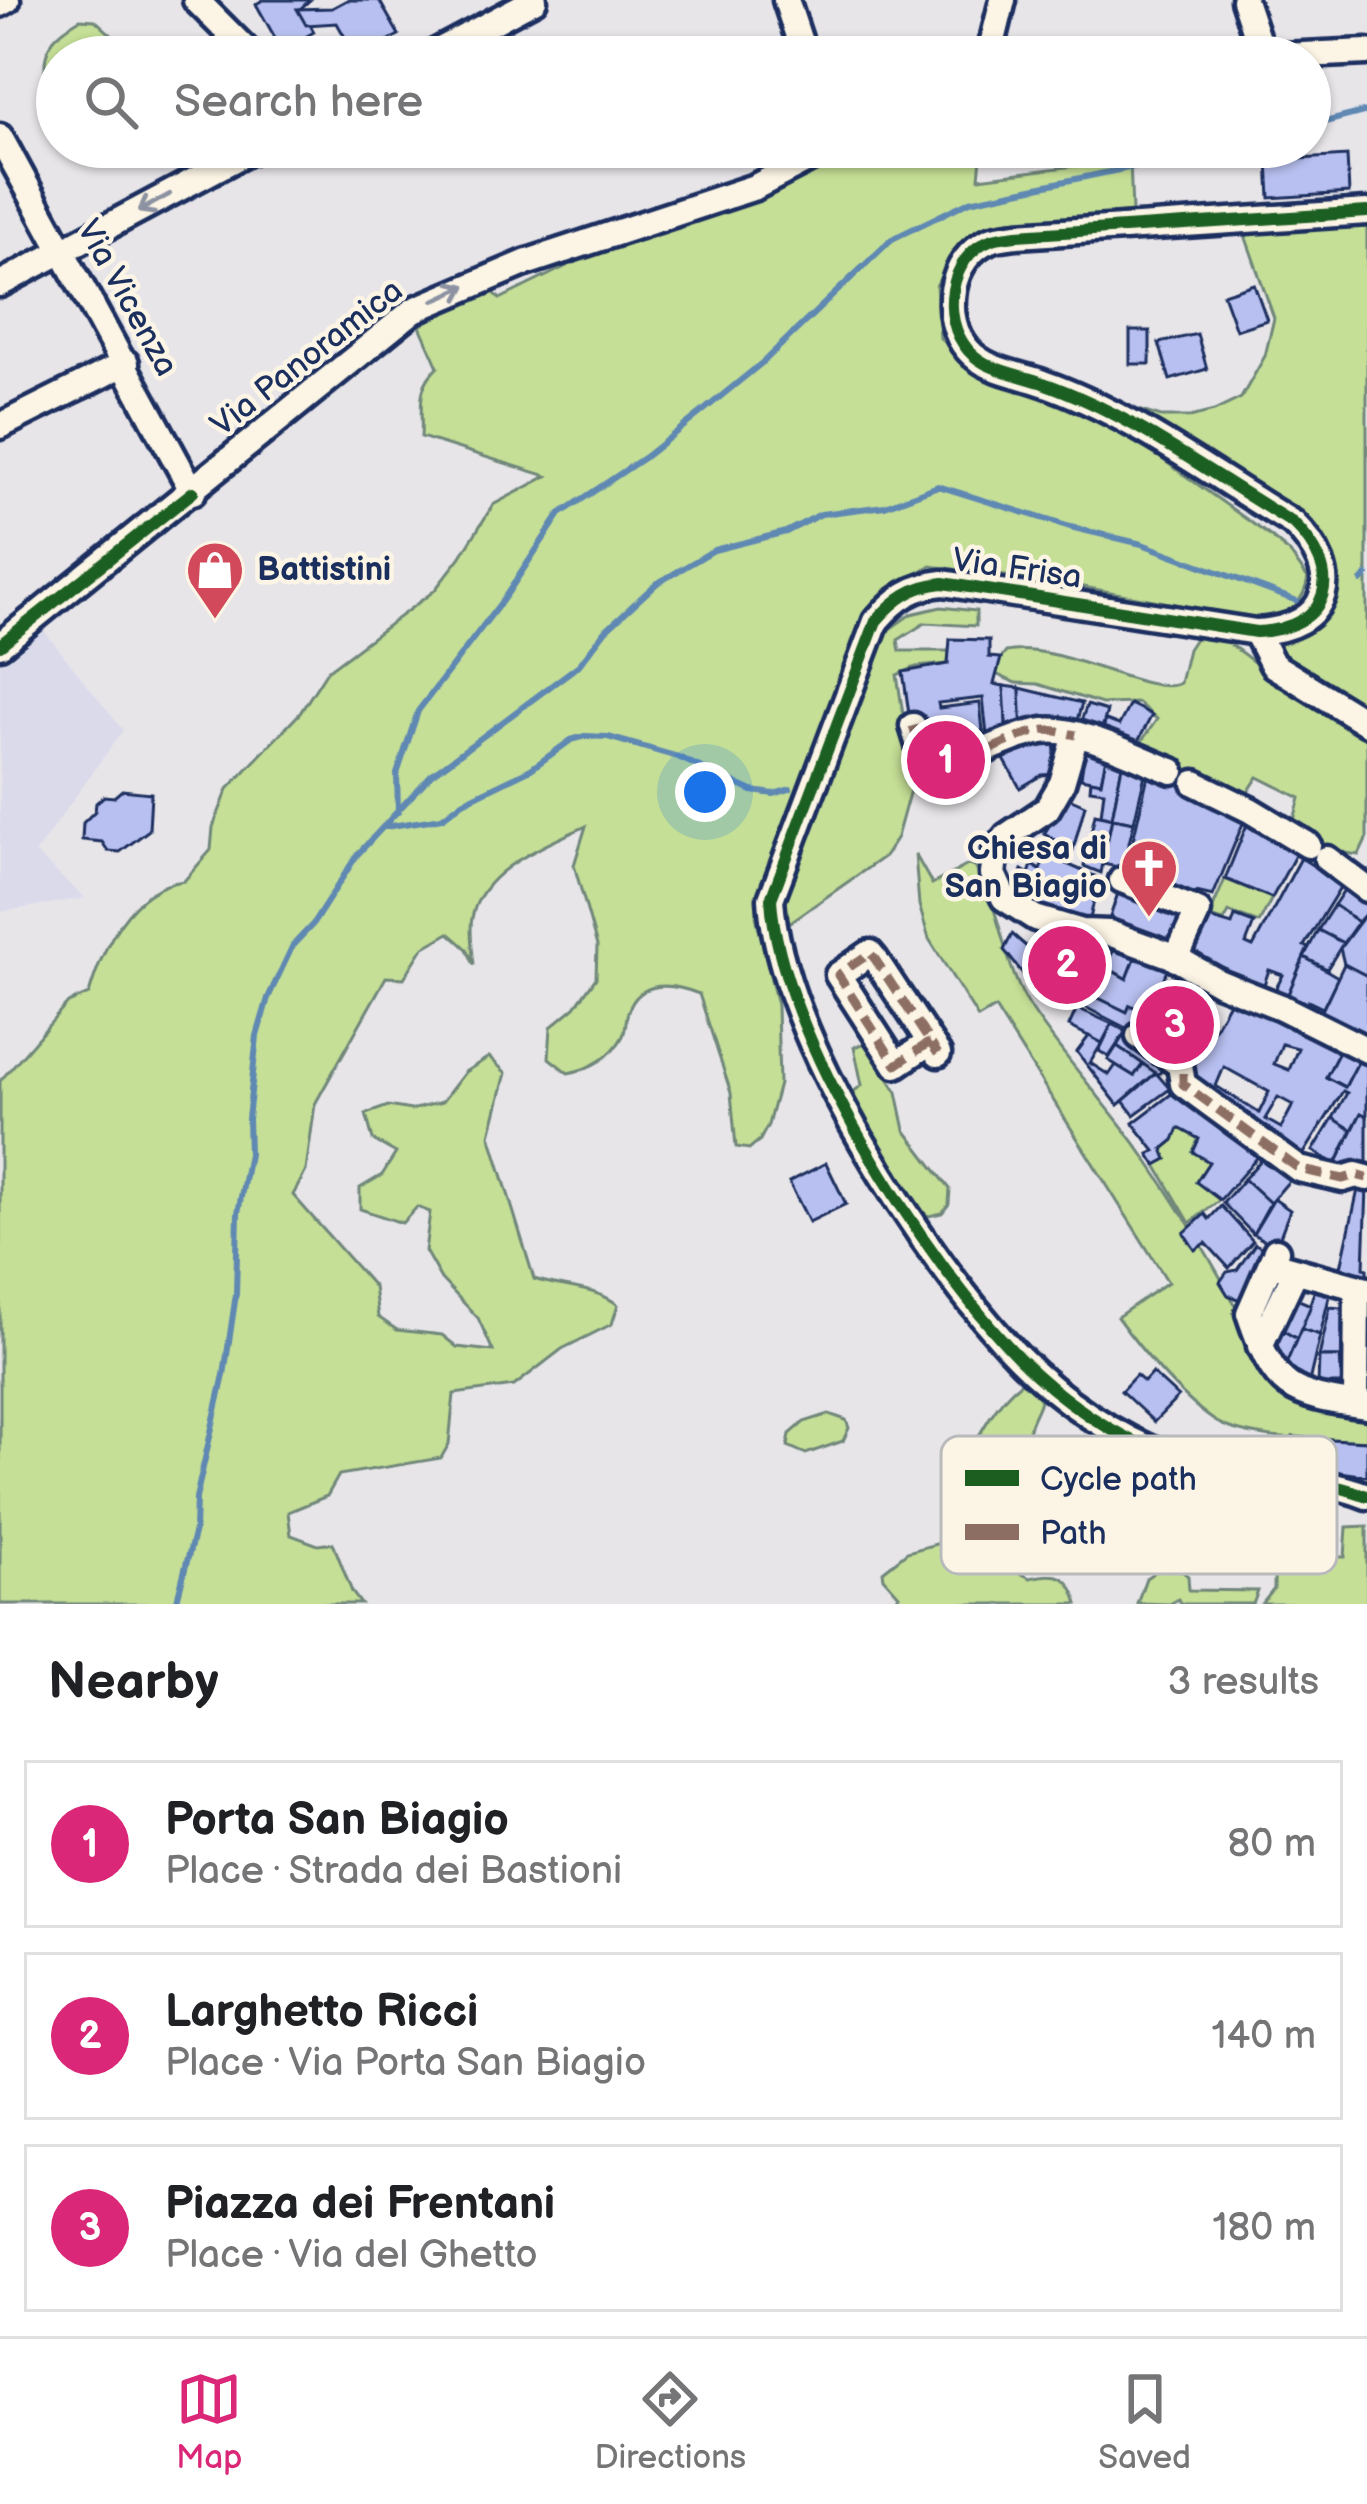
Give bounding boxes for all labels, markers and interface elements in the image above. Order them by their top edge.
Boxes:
search box [36,36,1331,168]
icon: search [78,69,144,135]
text: Search here [174,75,423,130]
one-way arrow [138,192,173,215]
street label: Via Vicenza [68,213,186,383]
street label: Via Panoramica [203,271,411,445]
one-way arrow [432,281,468,303]
shop icon: Battistini [184,539,246,621]
street label: Via Frisa [950,540,1084,598]
place label: Battistini [257,550,391,590]
pin: 1 [907,715,985,805]
your location [675,762,735,822]
place label: Chiesa di San Biagio [945,829,1107,907]
church icon: Chiesa di San Biagio [1118,837,1180,919]
pin: 2 [1028,920,1106,1010]
pin: 3 [1136,980,1214,1070]
legend [941,1436,1337,1574]
text: Cycle path [1040,1460,1197,1500]
text: Path [1040,1514,1107,1554]
text: Nearby [48,1652,219,1713]
text: 3 results [1167,1659,1319,1706]
text: Porta San Biagio [165,1793,509,1848]
text: 1 [82,1821,98,1868]
text: 80 m [1228,1821,1316,1868]
text: Place · Strada dei Bastioni [165,1848,622,1895]
text: Larghetto Ricci [165,1985,478,2040]
text: 2 [78,2013,102,2060]
text: 140 m [1211,2013,1316,2060]
text: Place · Via Porta San Biagio [165,2040,646,2087]
text: Piazza dei Frentani [165,2177,555,2232]
text: 3 [79,2205,101,2252]
text: 180 m [1212,2205,1316,2252]
text: Place · Via del Ghetto [165,2232,538,2279]
tab: Map [176,2366,242,2478]
tab: Directions [595,2366,746,2478]
tab: Saved [1098,2366,1191,2478]

